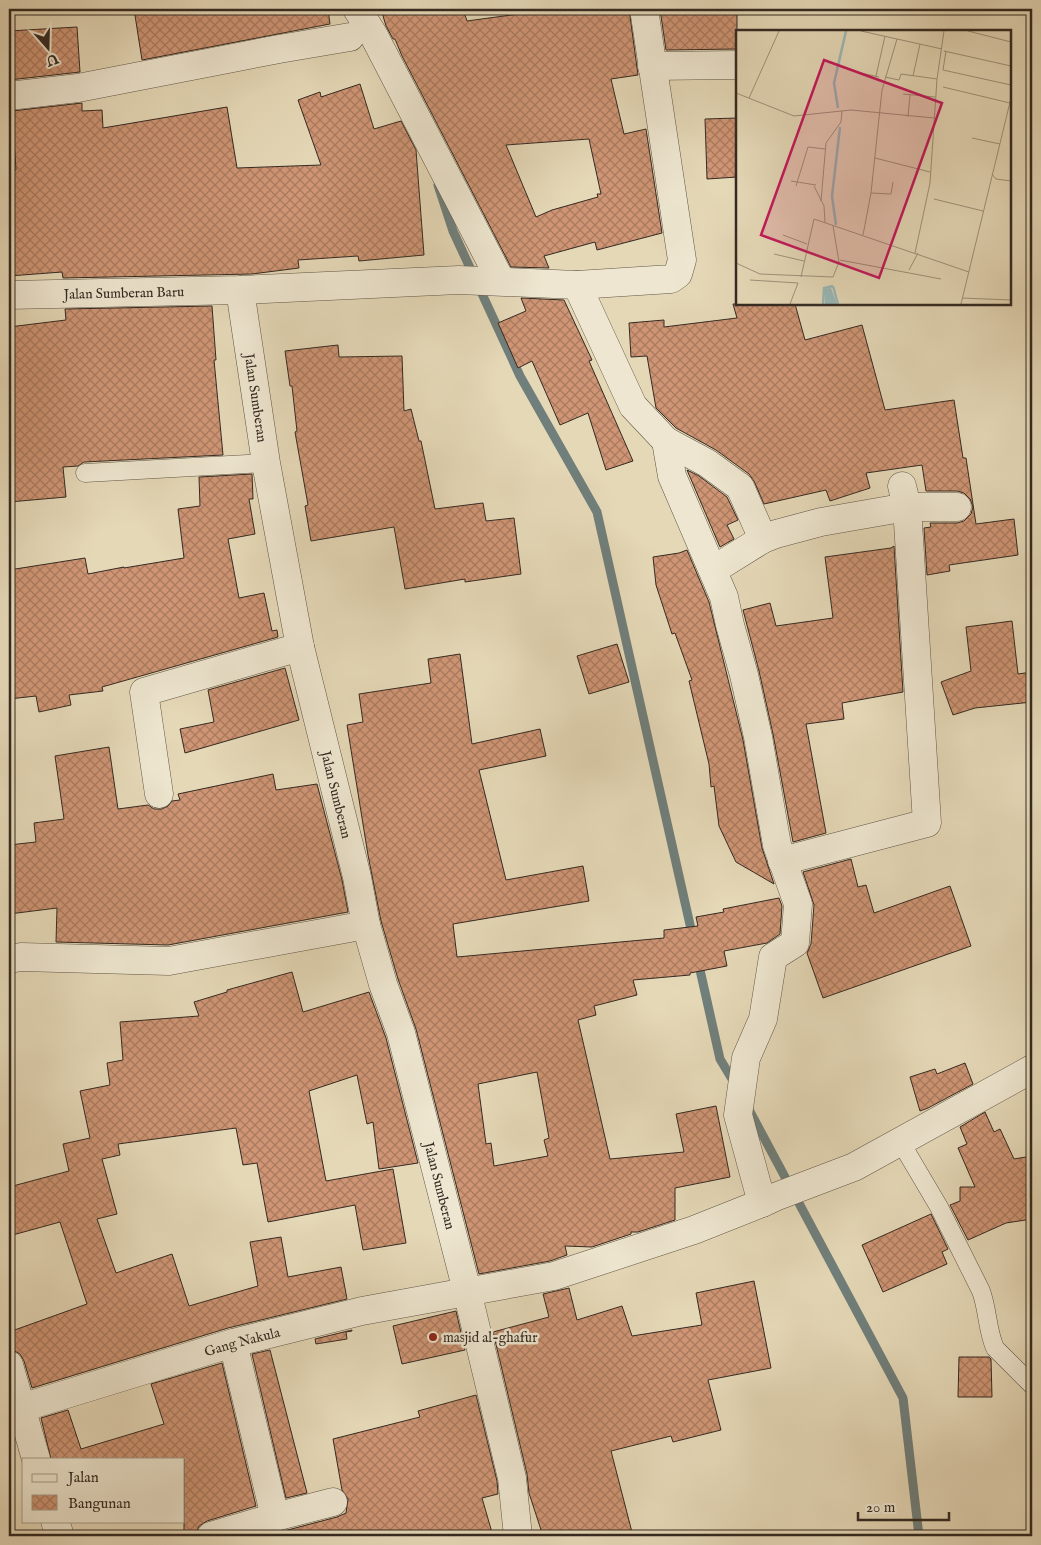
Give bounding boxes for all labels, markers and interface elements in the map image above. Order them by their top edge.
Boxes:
north arrow [22,22,72,72]
inset map [736,30,1011,305]
text: U [42,48,62,70]
street label: Jalan Sumberan Baru [62,283,184,304]
street label: Jalan Sumberan [239,350,271,444]
street label: Jalan Sumberan [316,747,355,841]
street label: Jalan Sumberan [419,1138,459,1232]
street label: Gang Nakula [202,1323,283,1361]
place label: masjid al-ghafur [443,1329,537,1347]
marker: masjid al-ghafur [427,1331,439,1343]
legend [22,1458,185,1522]
text: Jalan [66,1468,99,1487]
scale bar [858,1490,950,1522]
text: Bangunan [68,1494,131,1513]
text: 20 m [866,1498,896,1517]

